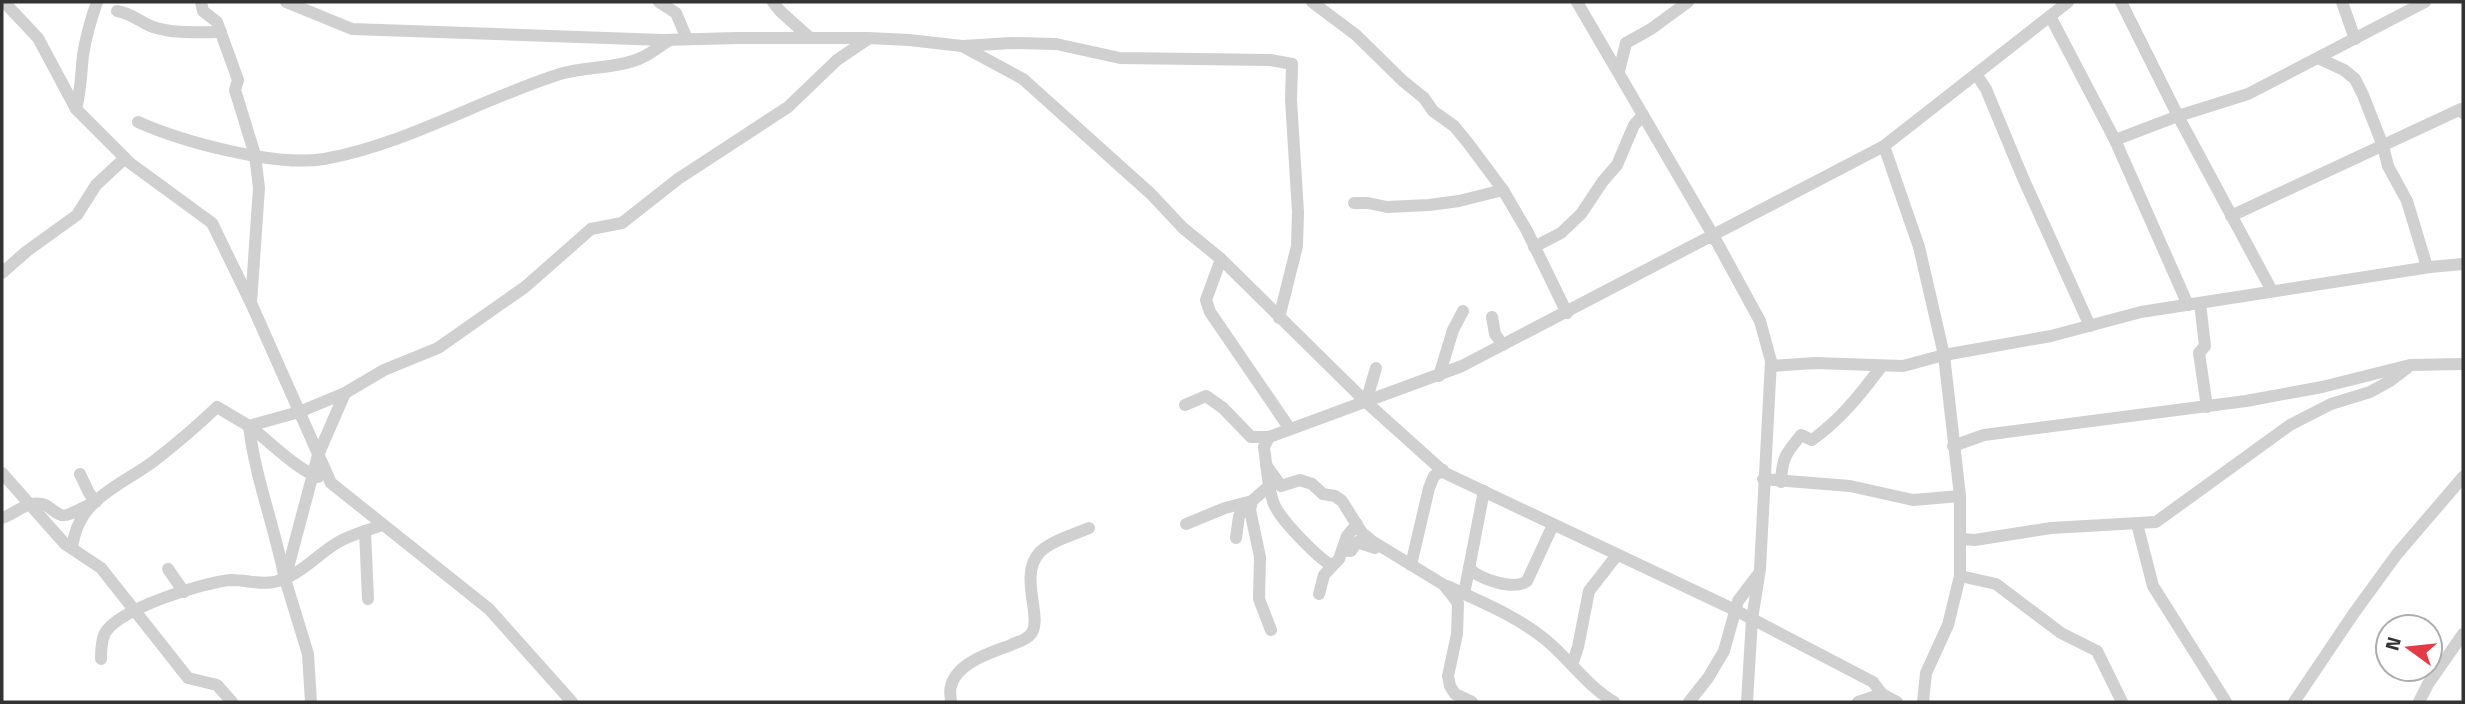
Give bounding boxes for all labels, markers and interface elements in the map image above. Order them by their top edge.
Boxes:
north arrow [2374,613,2444,683]
text: N [2376,633,2408,654]

